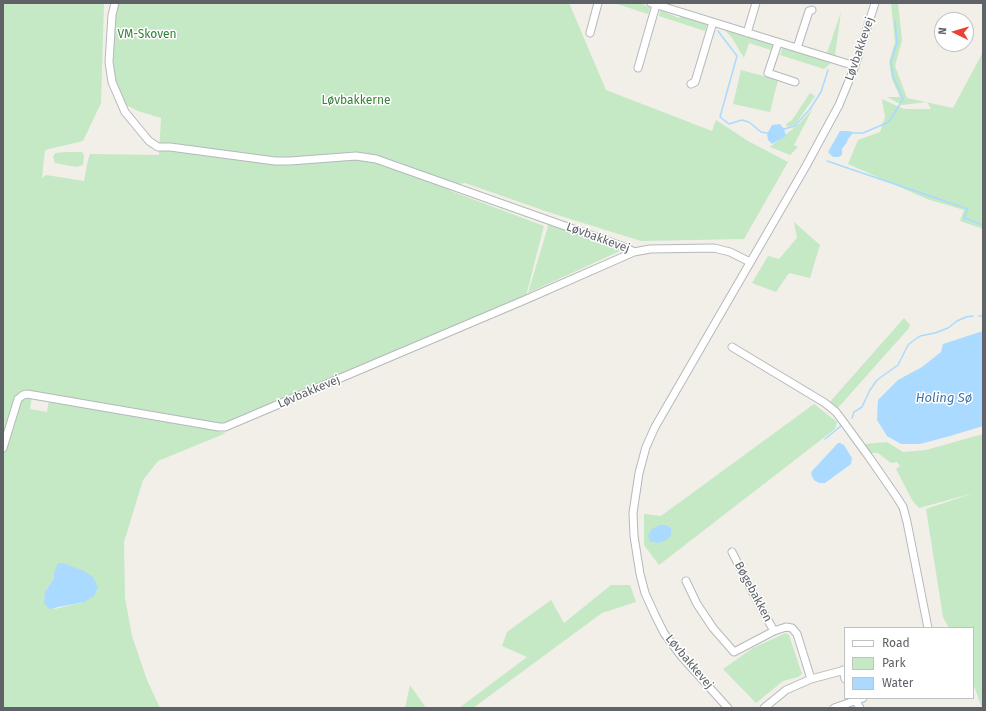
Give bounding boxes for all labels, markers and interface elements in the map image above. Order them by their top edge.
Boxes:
north arrow [934,12,974,52]
street label: Løvbakkevej [842,15,878,83]
text: N [936,27,949,35]
park label: VM-Skoven [117,28,177,42]
park label: Løvbakkerne [322,94,390,108]
street label: Løvbakkevej [564,220,632,256]
street label: Løvbakkevej [276,372,342,412]
water label: Holing Sø [916,390,972,406]
street label: Bøgebakken [731,559,775,625]
legend [844,627,974,699]
street label: Løvbakkevej [662,632,716,692]
text: Road [882,636,910,650]
text: Park [882,656,906,670]
text: Water [882,676,913,690]

